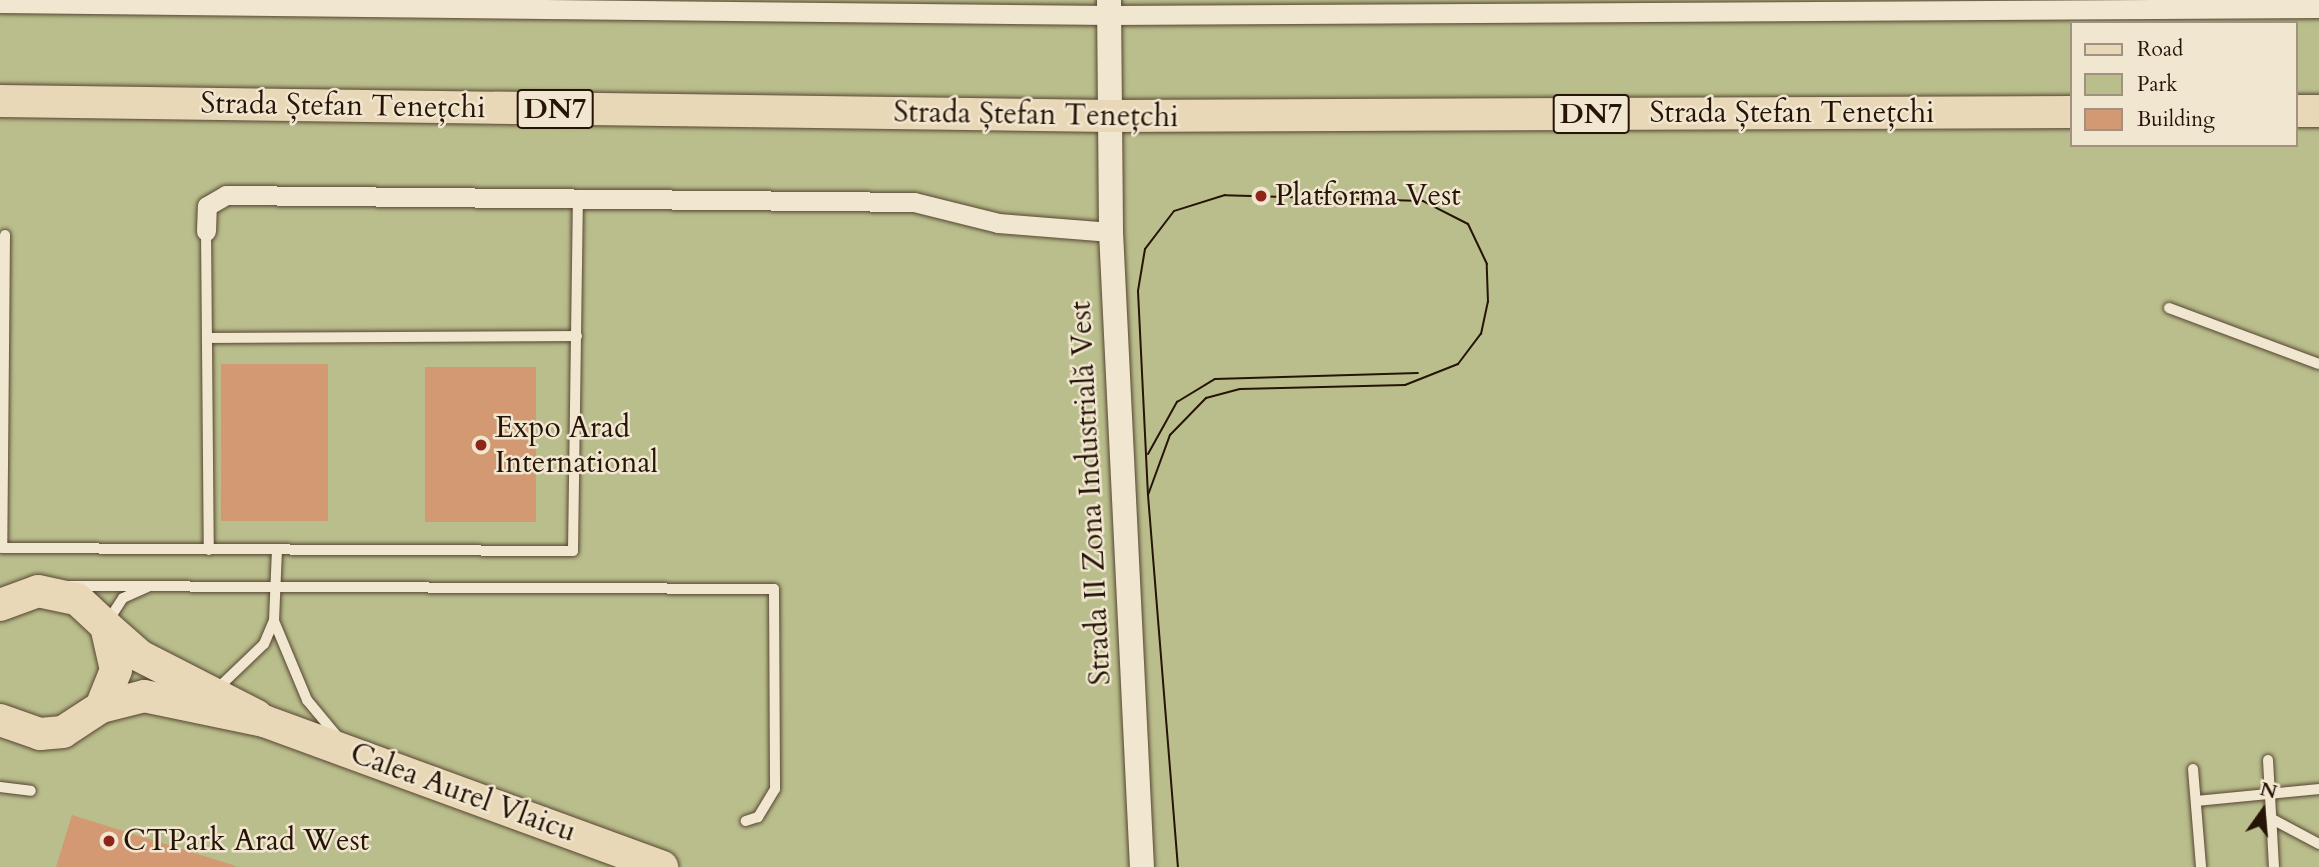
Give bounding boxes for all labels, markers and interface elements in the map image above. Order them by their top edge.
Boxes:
legend [2070,21,2298,147]
text: Road [2137,35,2183,64]
text: Park [2137,70,2177,99]
road number: DN7 [516,84,594,134]
street label: Strada Ștefan Tenețchi [200,86,486,126]
road number: DN7 [1552,90,1630,138]
street label: Strada Ștefan Tenețchi [893,95,1179,135]
street label: Strada Ștefan Tenețchi [1649,95,1935,131]
text: Building [2137,105,2215,134]
place label: Platforma Vest [1275,178,1461,214]
marker: Platforma Vest [1253,188,1269,204]
street label: Strada II Zona Industrială Vest [1063,300,1119,686]
place label: Expo Arad International [495,410,658,480]
marker: Expo Arad International [473,437,489,453]
street label: Calea Aurel Vlaicu [345,735,581,851]
north arrow [2228,776,2298,846]
text: N [2257,776,2280,805]
place label: CTPark Arad West [123,823,369,859]
marker: CTPark Arad West [101,833,117,849]

